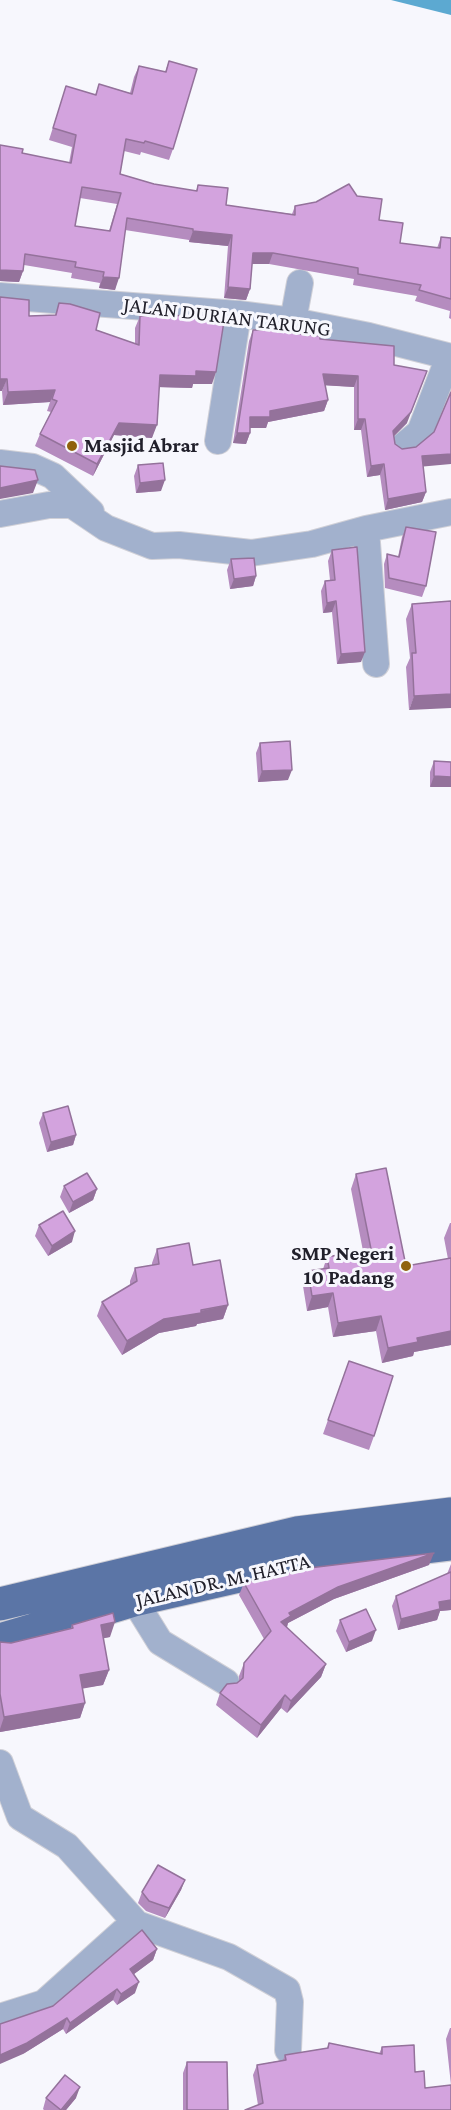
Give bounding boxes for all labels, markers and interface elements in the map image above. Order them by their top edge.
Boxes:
street label: JALAN DURIAN TARUNG [122,292,332,342]
place label: Masjid Abrar [84,433,199,459]
marker: Masjid Abrar [65,439,79,453]
place label: SMP Negeri 10 Padang [291,1241,394,1291]
marker: SMP Negeri 10 Padang [399,1259,413,1273]
street label: JALAN DR. M. HATTA [133,1549,313,1613]

